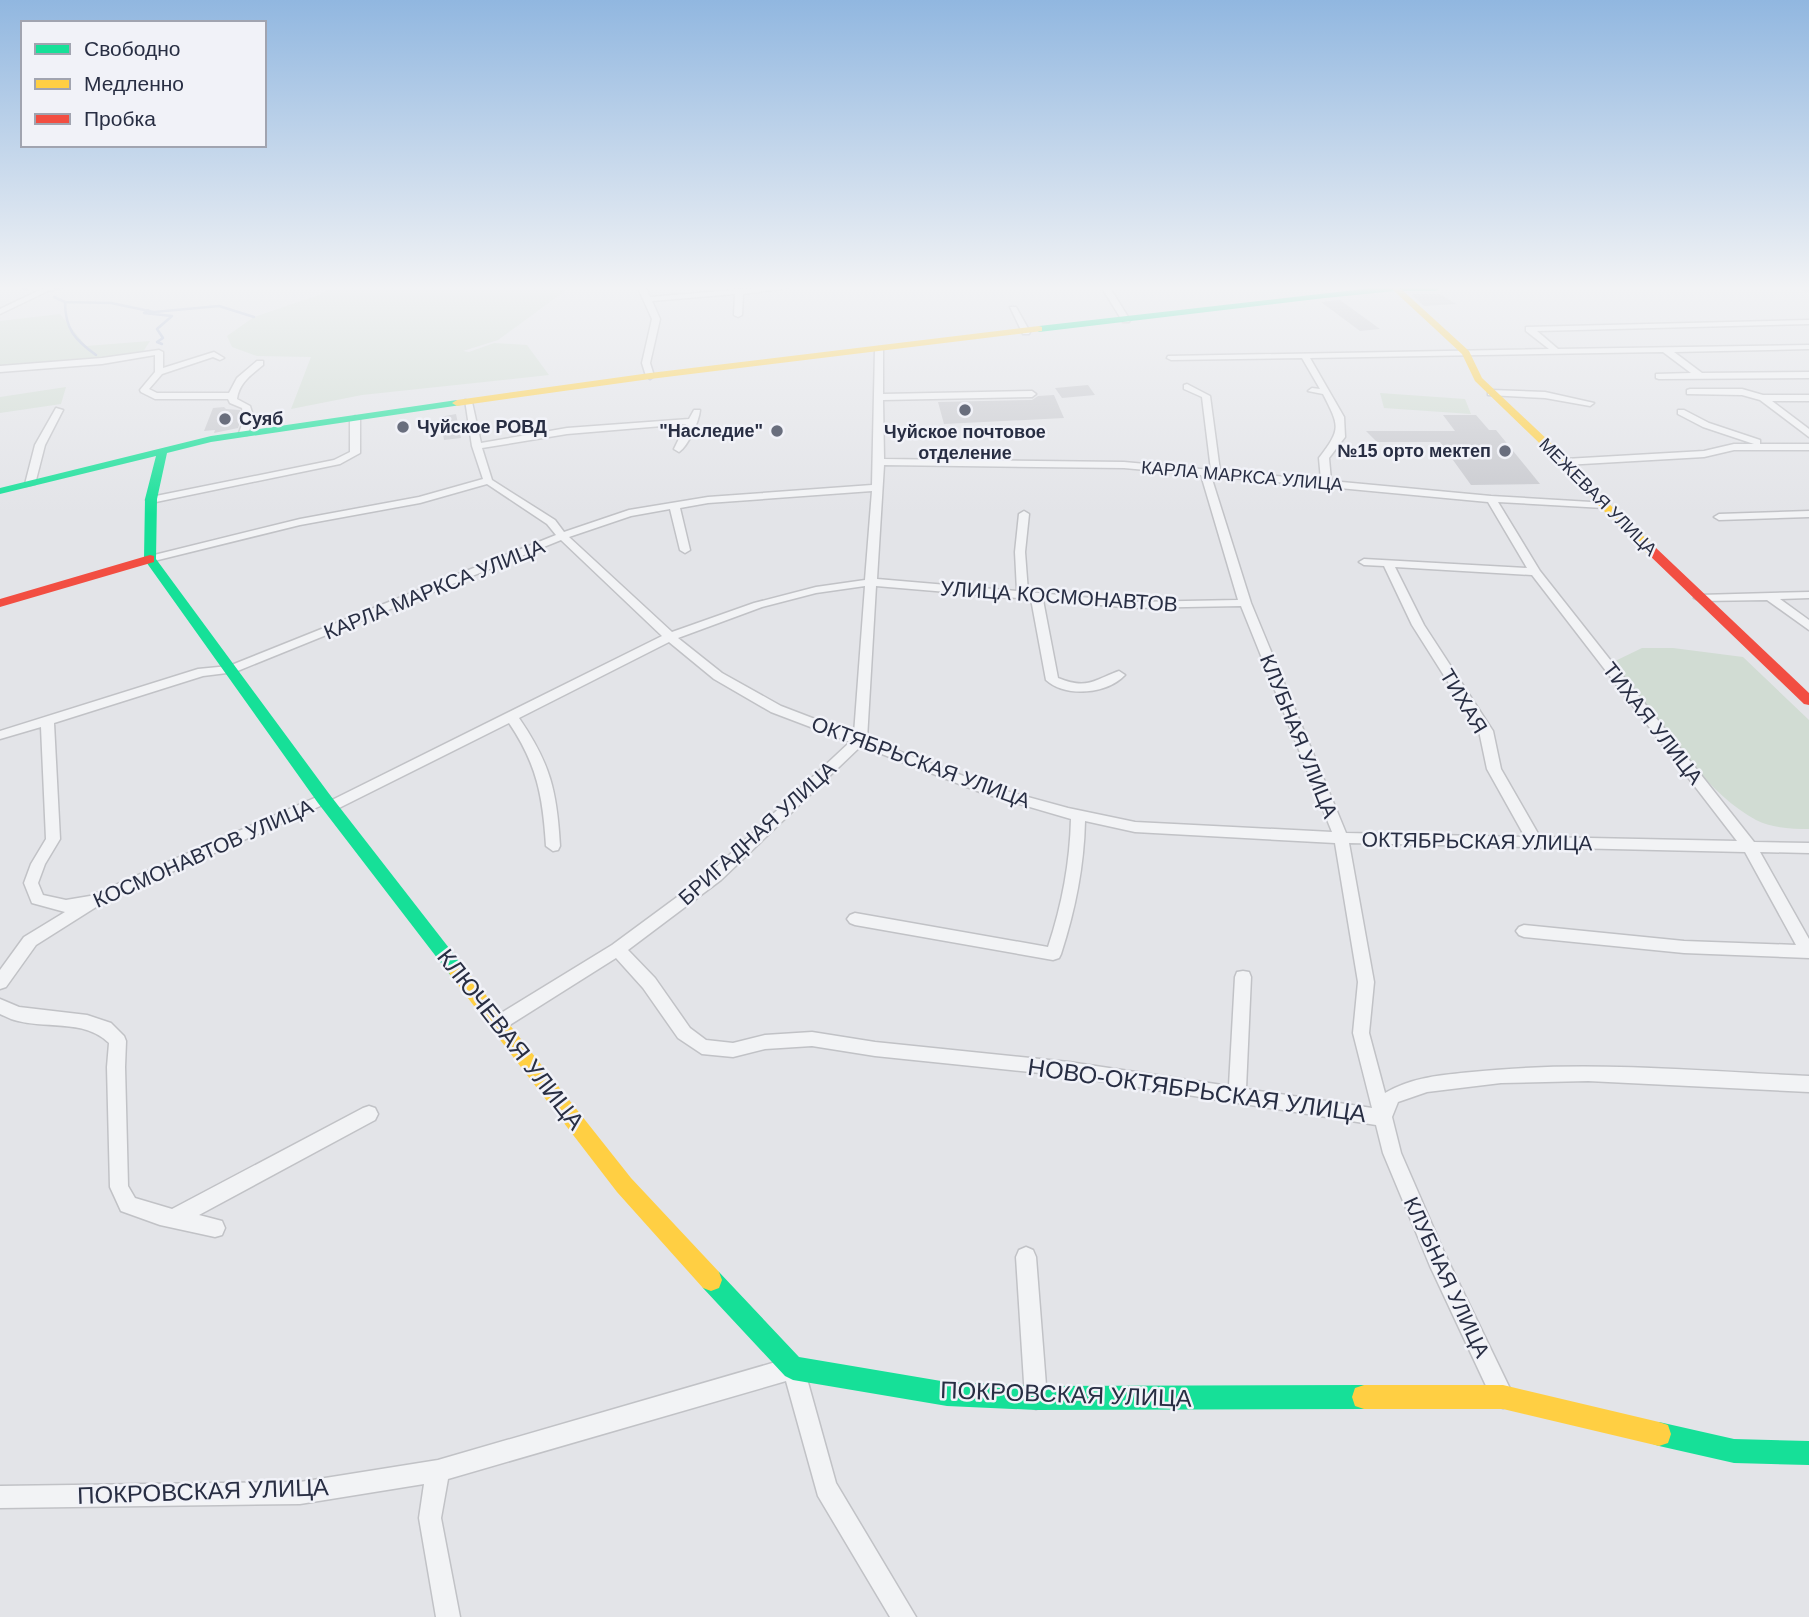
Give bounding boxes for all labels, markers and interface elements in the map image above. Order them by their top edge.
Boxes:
legend [21,21,266,147]
text: Свободно [84,37,181,60]
text: Медленно [84,72,184,95]
text: Пробка [84,107,156,130]
marker: Чуйское почтовое отделение [957,402,973,418]
place label: Суяб [239,409,283,429]
marker: Суяб [217,411,233,427]
place label: Чуйское РОВД [417,417,547,437]
marker: Чуйское РОВД [395,419,411,435]
place label: "Наследие" [659,421,763,441]
place label: Чуйское почтовое отделение [884,422,1046,463]
marker: "Наследие" [769,423,785,439]
street label: МЕЖЕВАЯ УЛИЦА [1535,434,1661,560]
place label: №15 орто мектеп [1338,441,1491,461]
marker: №15 орто мектеп [1497,443,1513,459]
street label: КАРЛА МАРКСА УЛИЦА [1140,457,1344,495]
street label: КАРЛА МАРКСА УЛИЦА [320,534,548,644]
street label: УЛИЦА КОСМОНАВТОВ [939,576,1179,616]
street label: КЛУБНАЯ УЛИЦА [1256,651,1342,821]
street label: ТИХАЯ УЛИЦА [1598,658,1708,788]
street label: ТИХАЯ [1436,665,1492,737]
street label: ОКТЯБРЬСКАЯ УЛИЦА [809,712,1033,812]
street label: БРИГАДНАЯ УЛИЦА [674,757,840,909]
street label: КОСМОНАВТОВ УЛИЦА [90,794,316,912]
street label: ОКТЯБРЬСКАЯ УЛИЦА [1361,827,1593,855]
street label: КЛЮЧЕВАЯ УЛИЦА [432,943,590,1135]
street label: НОВО-ОКТЯБРЬСКАЯ УЛИЦА [1026,1053,1368,1127]
street label: КЛУБНАЯ УЛИЦА [1400,1193,1494,1361]
street label: ПОКРОВСКАЯ УЛИЦА [940,1376,1192,1412]
street label: ПОКРОВСКАЯ УЛИЦА [77,1473,329,1509]

